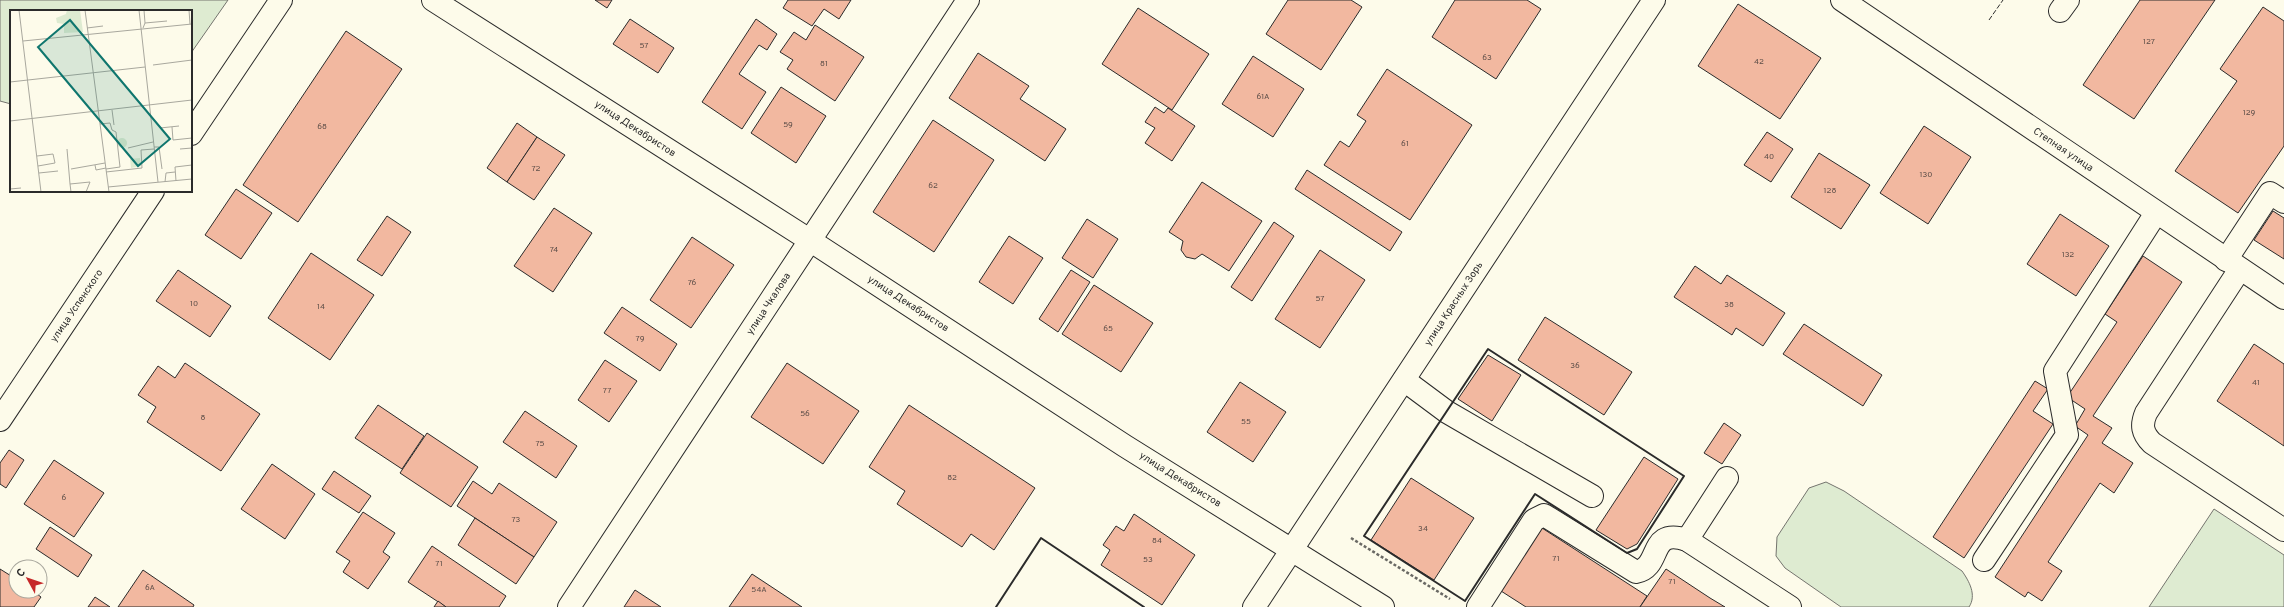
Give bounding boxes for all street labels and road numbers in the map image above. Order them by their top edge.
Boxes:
street label: улица Декабристов [592,98,678,160]
street label: Степная улица [2030,125,2096,175]
street label: улица Красных Зорь [1422,259,1486,349]
street label: улица Успенского [48,267,106,345]
street label: улица Чкалова [744,270,794,338]
street label: улица Декабристов [865,273,951,335]
street label: улица Декабристов [1137,449,1223,511]

